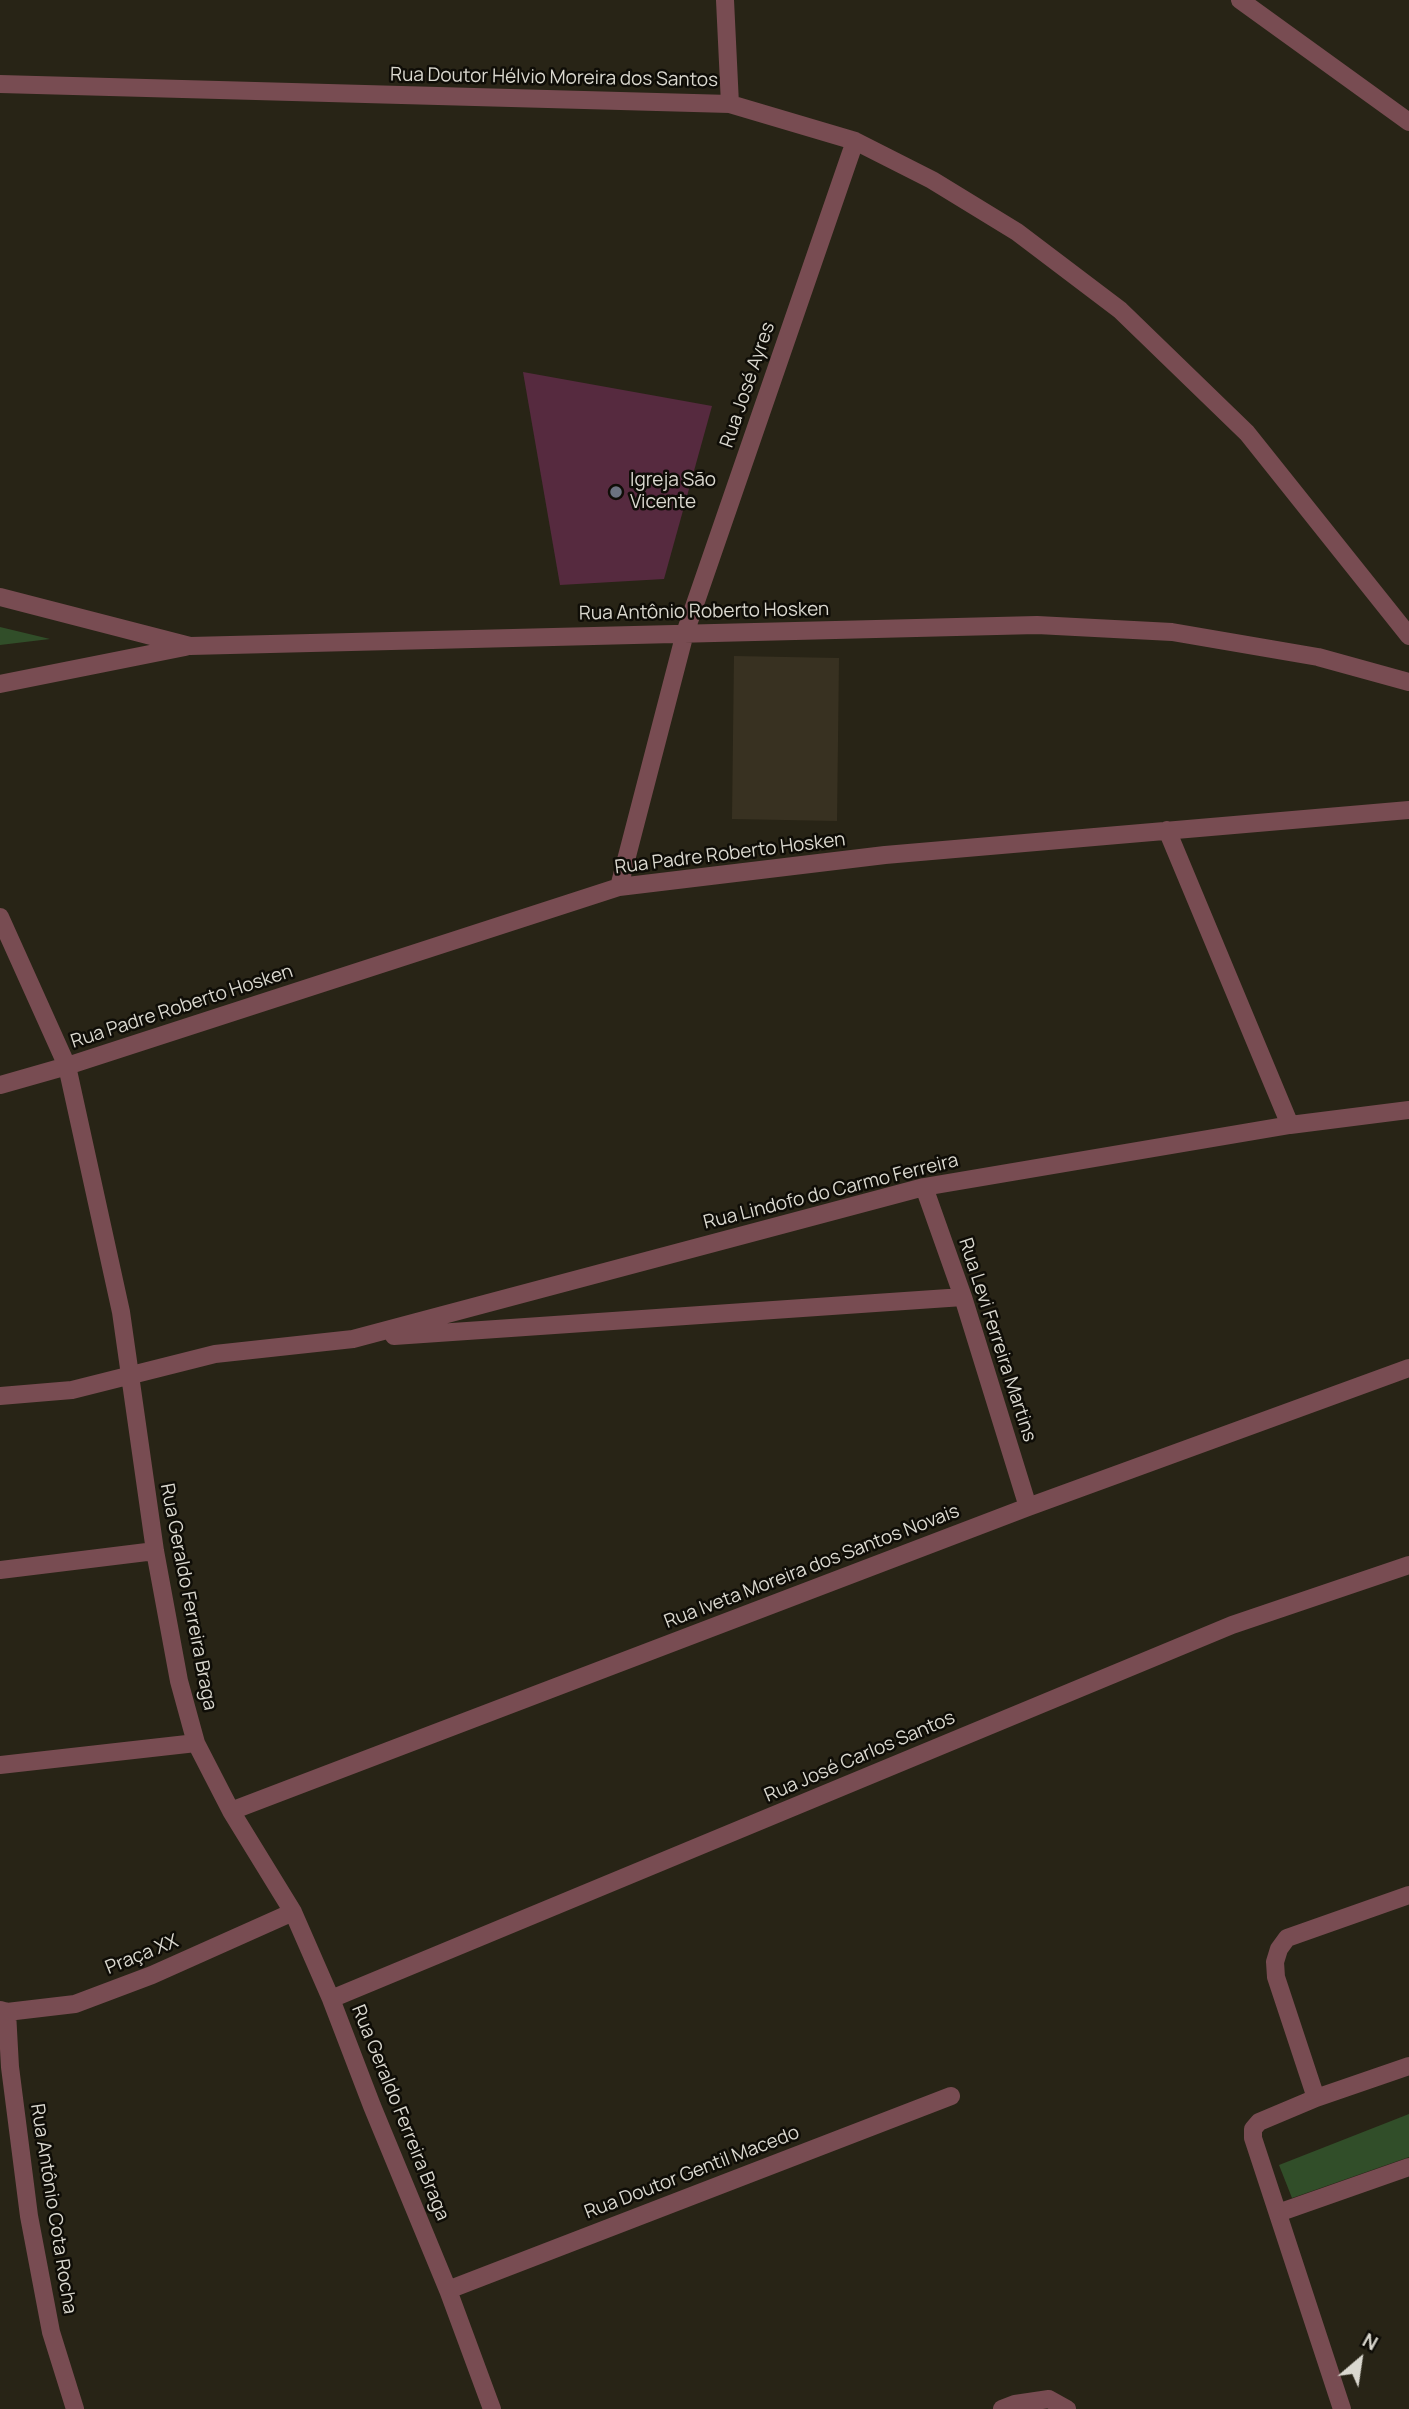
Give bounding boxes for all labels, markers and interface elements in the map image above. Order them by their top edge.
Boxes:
street label: Rua Doutor Hélvio Moreira dos Santos [390,64,718,92]
street label: Rua José Ayres [716,319,780,451]
place label: Igreja São Vicente [630,470,716,514]
marker: Igreja São Vicente [608,484,624,500]
street label: Rua Antônio Roberto Hosken [579,598,829,626]
street label: Rua Padre Roberto Hosken [613,829,847,879]
street label: Rua Padre Roberto Hosken [68,960,296,1054]
street label: Rua Lindofo do Carmo Ferreira [701,1149,961,1235]
street label: Rua Levi Ferreira Martins [953,1235,1041,1445]
street label: Rua Geraldo Ferreira Braga [155,1482,221,1712]
street label: Rua Iveta Moreira dos Santos Novais [661,1500,963,1634]
street label: Rua José Carlos Santos [761,1707,959,1807]
street label: Praça XX [102,1930,182,1980]
street label: Rua Geraldo Ferreira Braga [346,2002,454,2224]
street label: Rua Antônio Cota Rocha [25,2102,81,2316]
street label: Rua Doutor Gentil Macedo [581,2121,803,2225]
north arrow [1325,2325,1395,2395]
text: N [1358,2327,1382,2356]

